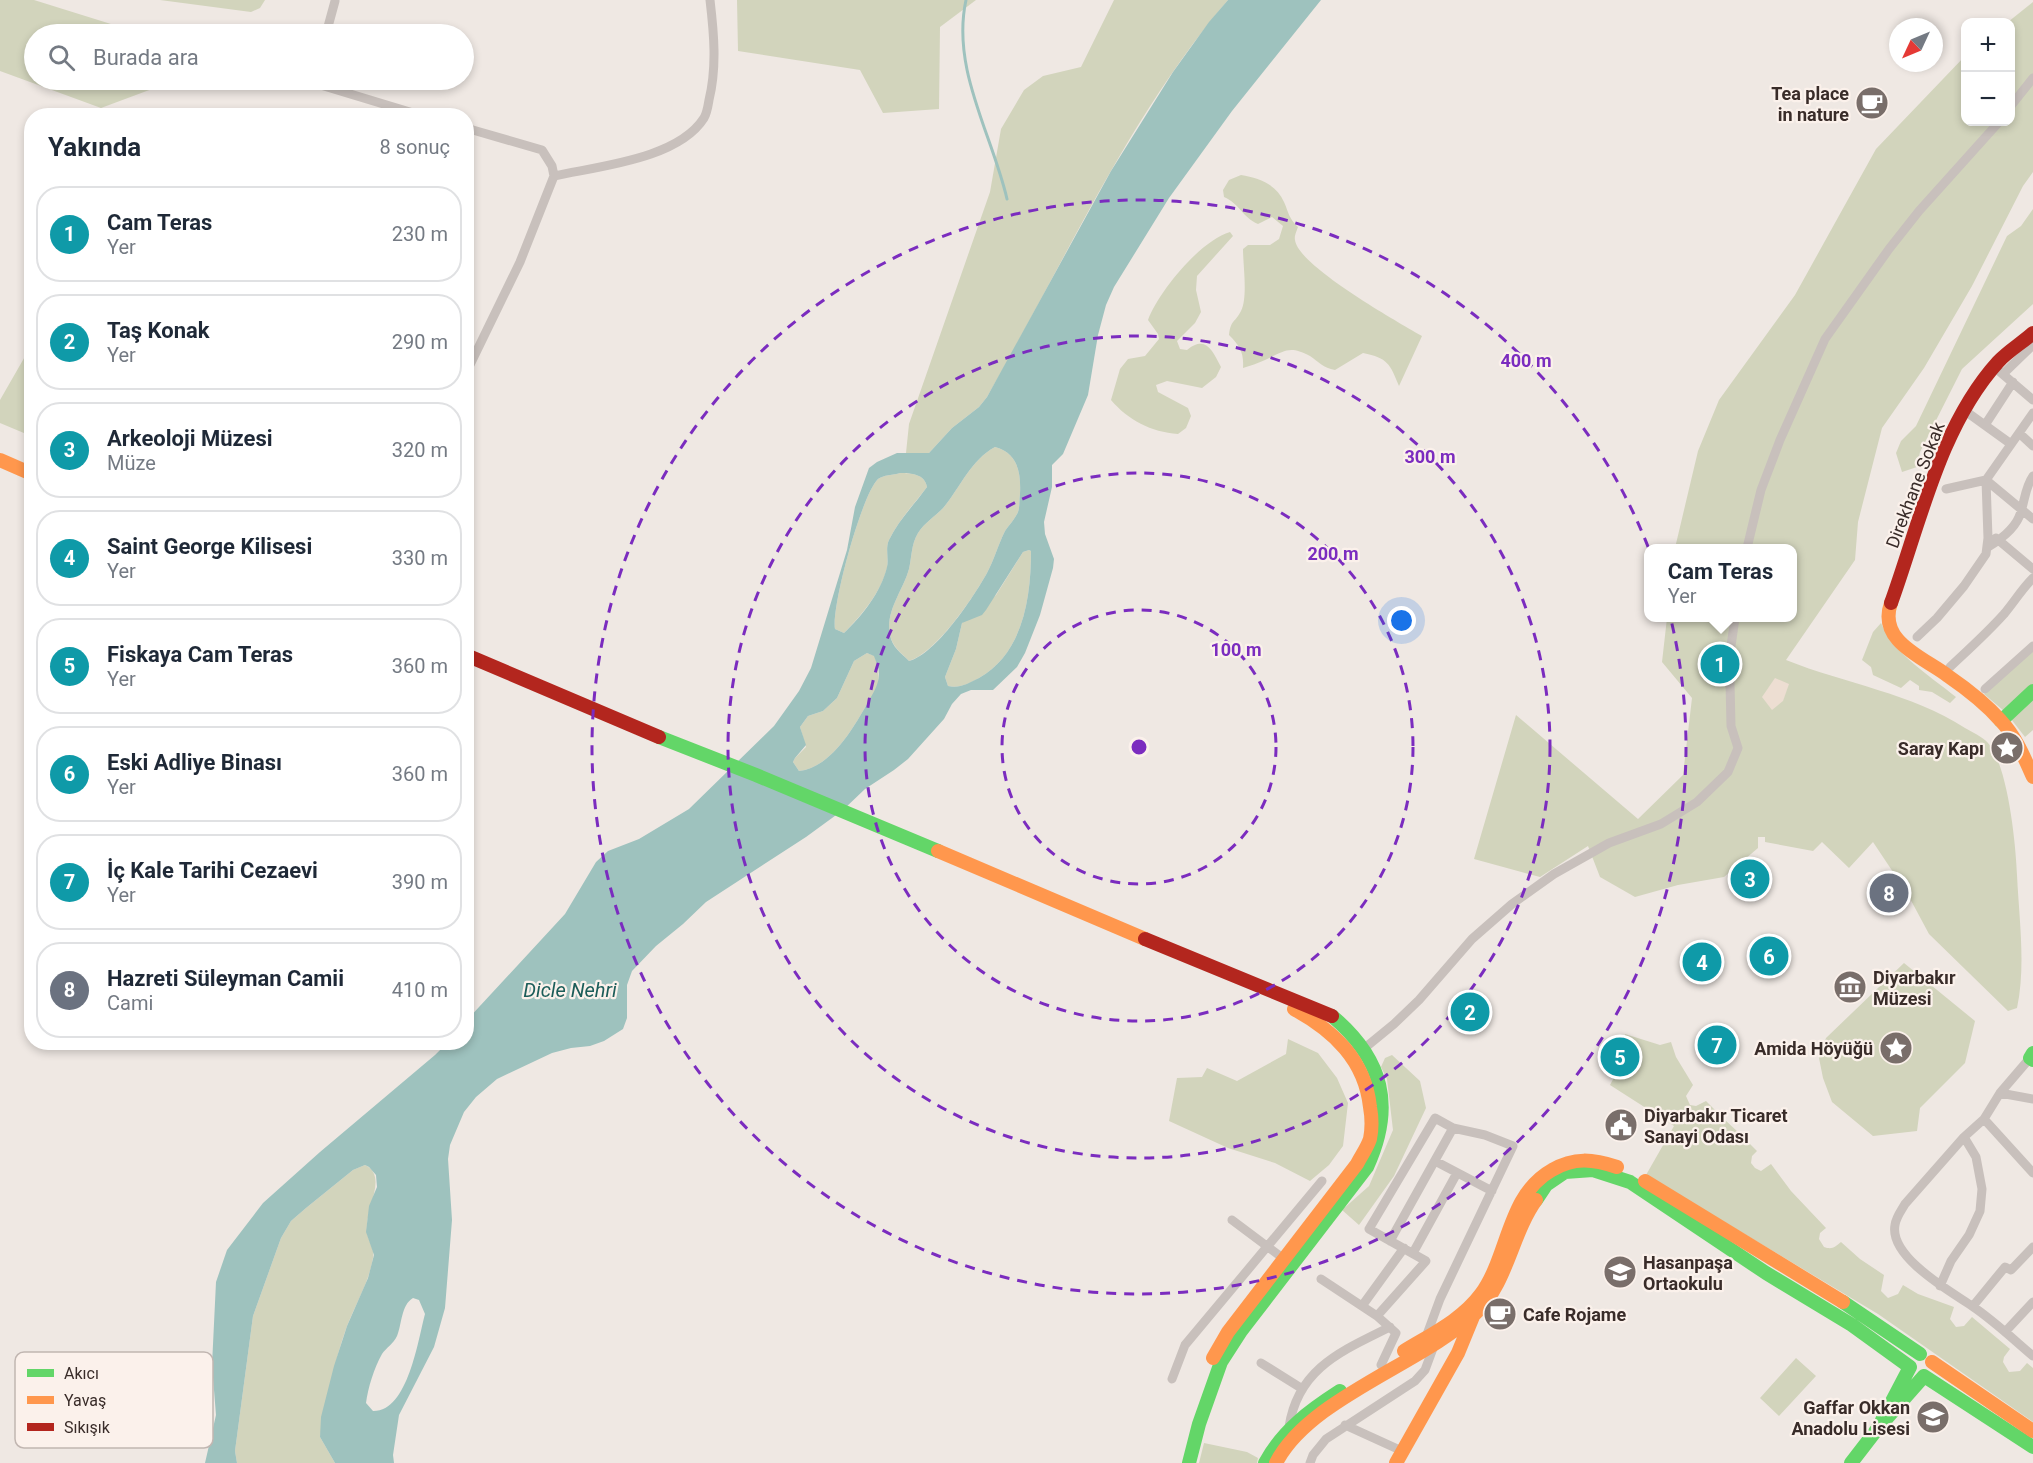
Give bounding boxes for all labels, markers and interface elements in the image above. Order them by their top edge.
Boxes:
north arrow [1889,18,1943,72]
map controls [1961,18,2015,126]
button: + [1961,18,2015,72]
search box [24,24,474,90]
icon: search [45,41,78,74]
text: Burada ara [93,45,199,70]
button: − [1961,72,2015,126]
place label: Tea place in nature [1771,83,1849,125]
cafe icon: Tea place in nature [1854,85,1890,121]
text: Yakında [48,132,141,162]
text: 8 sonuç [380,135,450,159]
text: Cam Teras [107,210,212,235]
text: 1 [64,222,75,246]
text: 230 m [392,222,448,246]
text: Yer [107,235,136,259]
text: Taş Konak [107,318,210,343]
text: 2 [64,330,75,354]
text: 290 m [392,330,448,354]
text: Yer [107,343,136,367]
text: 400 m [1500,350,1552,371]
street label: Direkhane Sokak [1881,418,1949,551]
text: Arkeoloji Müzesi [107,426,273,451]
text: 3 [64,438,75,462]
text: 320 m [392,438,448,462]
text: 300 m [1404,446,1456,467]
text: Müze [107,451,156,475]
text: Saint George Kilisesi [107,534,312,559]
text: 200 m [1307,543,1359,564]
popup [1644,544,1797,622]
text: 4 [64,546,75,570]
text: 330 m [392,546,448,570]
text: Yer [107,559,136,583]
text: Cam Teras [1668,559,1773,584]
text: Yer [1668,584,1697,608]
your location [1387,606,1416,635]
text: 100 m [1210,639,1262,660]
text: Fiskaya Cam Teras [107,642,293,667]
pin: 1 [1700,642,1740,686]
text: 5 [64,654,75,678]
text: 360 m [392,654,448,678]
text: Yer [107,667,136,691]
place icon: Saray Kapı [1989,730,2025,766]
centre of rings [1129,737,1149,757]
place label: Saray Kapı [1898,738,1984,759]
text: Eski Adliye Binası [107,750,282,775]
text: 6 [64,762,75,786]
text: 360 m [392,762,448,786]
text: Yer [107,775,136,799]
pin: 3 [1730,856,1770,902]
text: İç Kale Tarihi Cezaevi [107,858,318,883]
text: 7 [64,870,75,894]
text: 390 m [392,870,448,894]
pin: 8 [1870,870,1908,916]
text: Yer [107,883,136,907]
pin: 6 [1750,934,1788,978]
pin: 4 [1682,940,1722,984]
text: Hazreti Süleyman Camii [107,966,344,991]
place label: Diyarbakır Müzesi [1873,967,1956,1009]
museum icon: Diyarbakır Müzesi [1832,969,1868,1005]
text: 8 [64,978,75,1002]
text: 410 m [392,978,448,1002]
water label: Dicle Nehri [523,978,617,1002]
pin: 2 [1450,990,1490,1034]
text: Cami [107,991,153,1015]
pin: 7 [1698,1022,1736,1068]
place icon: Amida Höyüğü [1878,1030,1914,1066]
pin: 5 [1600,1034,1640,1080]
place label: Amida Höyüğü [1754,1038,1873,1059]
place label: Diyarbakır Ticaret Sanayi Odası [1644,1105,1788,1147]
public building icon: Diyarbakır Ticaret Sanayi Odası [1603,1107,1639,1143]
place label: Hasanpaşa Ortaokulu [1643,1252,1733,1294]
school or university icon: Hasanpaşa Ortaokulu [1602,1254,1638,1290]
cafe icon: Cafe Rojame [1482,1296,1518,1332]
place label: Cafe Rojame [1523,1304,1626,1325]
legend [15,1352,213,1448]
text: Akıcı [64,1364,99,1383]
text: Yavaş [64,1391,106,1410]
place label: Gaffar Okkan Anadolu Lisesi [1791,1397,1910,1439]
school or university icon: Gaffar Okkan Anadolu Lisesi [1915,1399,1951,1435]
text: Sıkışık [64,1418,111,1437]

